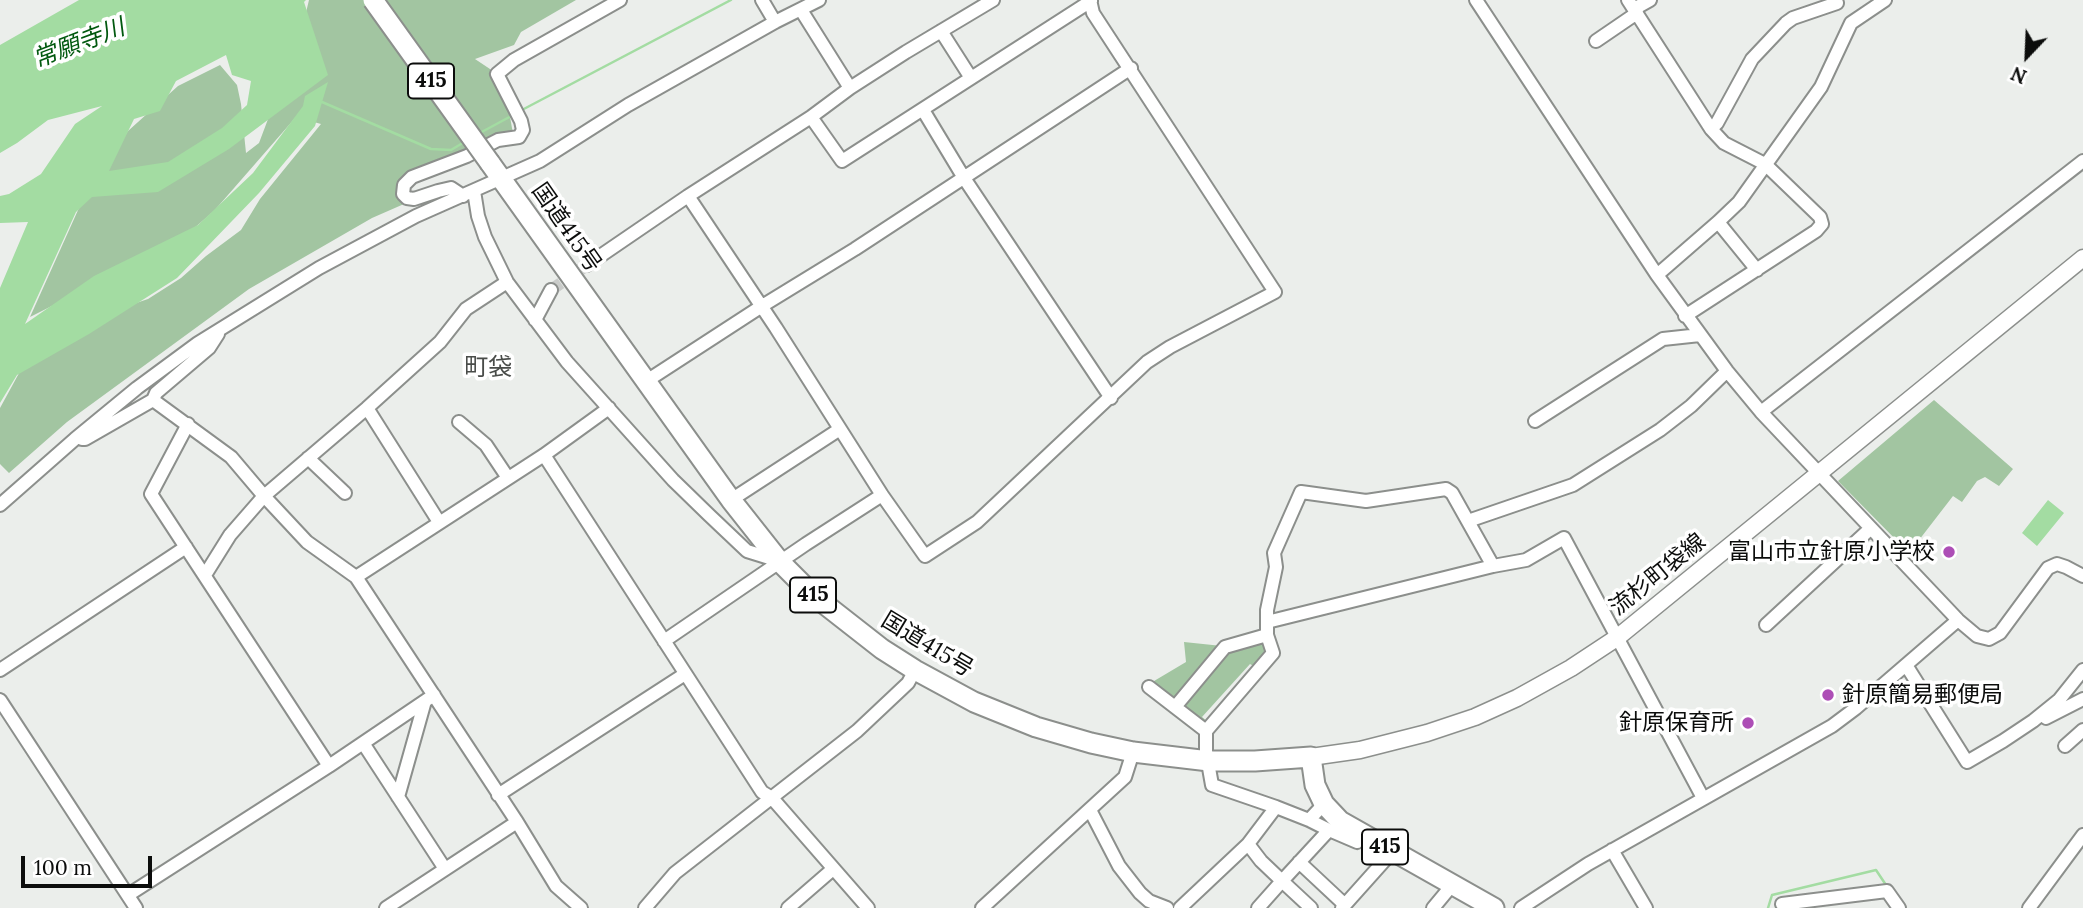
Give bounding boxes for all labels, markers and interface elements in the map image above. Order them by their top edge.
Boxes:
water label: 常願寺川 [29,13,129,75]
north arrow [1992,21,2062,91]
text: N [2007,61,2030,89]
road number: 415 [408,64,454,98]
street label: 国道415号 [525,178,607,278]
district label: 町袋 [464,354,512,382]
street label: 流杉町袋線 [1605,528,1711,622]
place label: 富山市立針原小学校 [1728,538,1935,566]
marker: 富山市立針原小学校 [1941,544,1957,560]
road number: 415 [790,578,836,612]
street label: 国道415号 [876,607,978,683]
place label: 針原簡易郵便局 [1842,681,2003,709]
marker: 針原簡易郵便局 [1820,687,1836,703]
place label: 針原保育所 [1619,709,1734,737]
marker: 針原保育所 [1740,715,1756,731]
road number: 415 [1362,830,1408,864]
scale bar [24,842,156,886]
text: 100 m [34,854,92,881]

